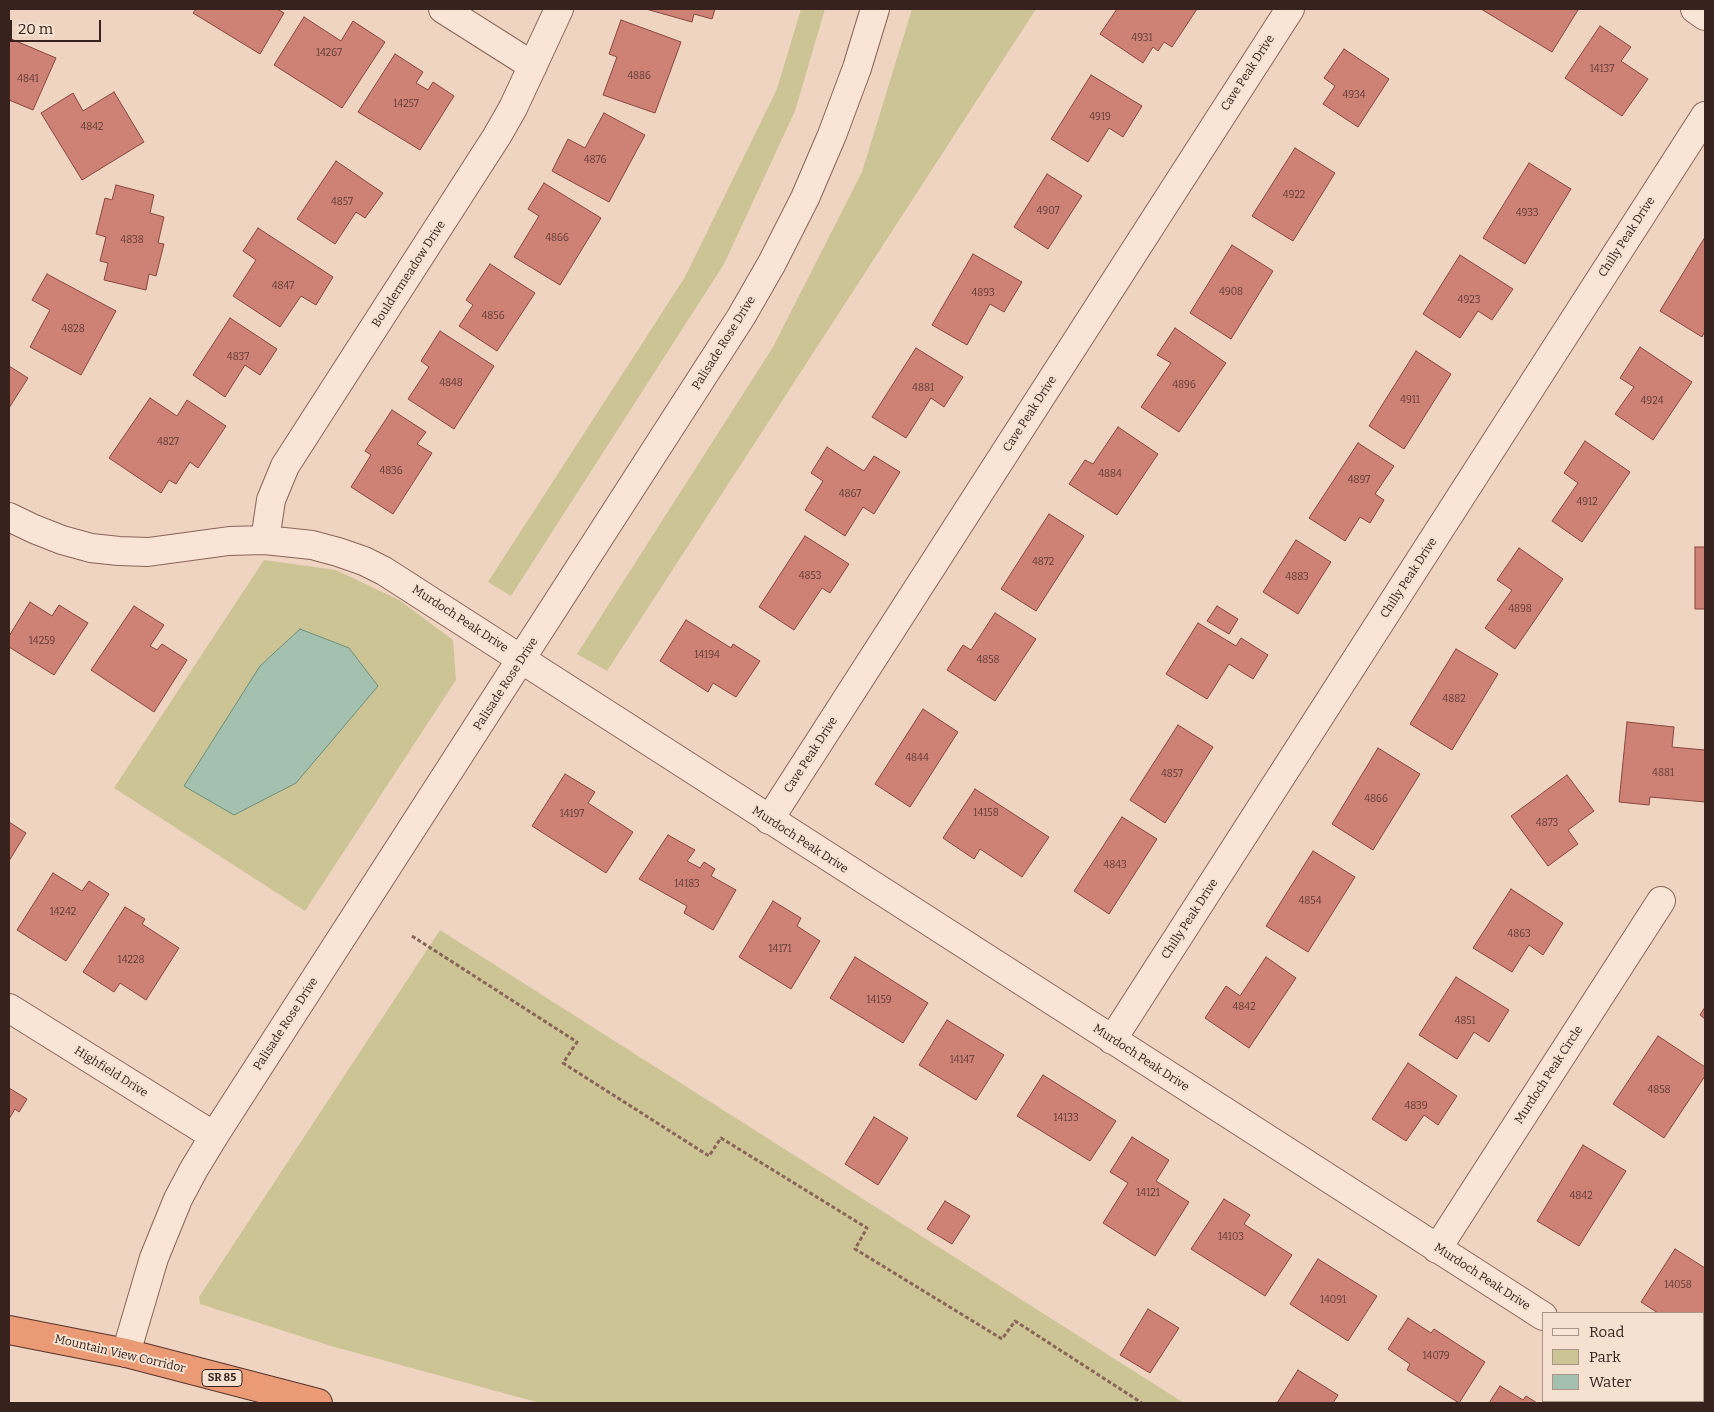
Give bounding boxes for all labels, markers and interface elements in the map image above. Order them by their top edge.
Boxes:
scale bar [12,10,104,42]
text: 20 m [18,20,53,38]
house number: 4931 [1131,32,1153,44]
street label: Cave Peak Drive [1218,32,1278,114]
house number: 14267 [316,47,342,59]
house number: 14137 [1590,63,1614,75]
house number: 4886 [627,70,651,82]
house number: 4841 [17,73,39,85]
house number: 4934 [1342,89,1366,101]
house number: 14257 [393,98,419,110]
house number: 4919 [1089,111,1111,123]
house number: 4842 [80,121,104,133]
house number: 4876 [584,154,606,166]
house number: 4922 [1283,189,1305,201]
street label: Chilly Peak Drive [1596,194,1658,280]
house number: 4857 [331,196,353,208]
house number: 4907 [1036,205,1060,217]
house number: 4933 [1516,207,1538,219]
street label: Bouldermeadow Drive [369,218,449,330]
house number: 4866 [545,232,569,244]
house number: 4838 [120,234,144,246]
house number: 4847 [272,280,294,292]
house number: 4908 [1219,286,1243,298]
house number: 4893 [971,287,995,299]
street label: Palisade Rose Drive [689,294,759,392]
house number: 4923 [1458,294,1480,306]
house number: 4856 [481,310,505,322]
house number: 4828 [61,323,85,335]
house number: 4837 [227,351,249,363]
street label: Cave Peak Drive [1000,373,1060,455]
house number: 4848 [439,377,463,389]
house number: 4896 [1172,379,1196,391]
house number: 4881 [912,382,934,394]
house number: 4911 [1400,394,1420,406]
house number: 4924 [1641,395,1663,407]
house number: 4827 [157,436,179,448]
house number: 4836 [379,465,403,477]
house number: 4884 [1098,468,1122,480]
house number: 4897 [1348,474,1370,486]
house number: 4867 [839,488,861,500]
house number: 4912 [1576,496,1598,508]
street label: Chilly Peak Drive [1378,535,1440,621]
house number: 4872 [1032,556,1054,568]
house number: 4853 [799,570,821,582]
house number: 4883 [1285,571,1309,583]
street label: Murdoch Peak Drive [409,583,511,655]
house number: 4898 [1508,603,1532,615]
house number: 14259 [29,635,55,647]
street label: Palisade Rose Drive [471,635,541,733]
house number: 14194 [694,649,720,661]
house number: 4858 [976,654,1000,666]
house number: 4882 [1442,693,1466,705]
street label: Cave Peak Drive [781,714,841,796]
house number: 4844 [905,752,929,764]
house number: 4881 [1652,767,1674,779]
house number: 4857 [1161,768,1183,780]
house number: 4866 [1364,793,1388,805]
street label: Murdoch Peak Drive [749,804,851,876]
house number: 14158 [973,807,999,819]
house number: 14197 [560,808,584,820]
house number: 4873 [1536,817,1558,829]
house number: 4843 [1103,859,1127,871]
street label: Chilly Peak Drive [1159,876,1221,962]
house number: 14183 [674,878,700,890]
house number: 4854 [1298,895,1322,907]
house number: 14242 [50,906,76,918]
house number: 4863 [1507,928,1531,940]
house number: 14171 [768,943,792,955]
house number: 14228 [118,954,144,966]
street label: Palisade Rose Drive [251,975,321,1073]
house number: 14159 [866,994,892,1006]
house number: 4842 [1232,1001,1256,1013]
house number: 4851 [1454,1015,1476,1027]
street label: Murdoch Peak Drive [1090,1022,1192,1094]
street label: Murdoch Peak Circle [1512,1023,1586,1127]
street label: Highfield Drive [72,1044,150,1100]
house number: 14147 [950,1054,974,1066]
house number: 4858 [1647,1084,1671,1096]
house number: 4839 [1404,1100,1428,1112]
house number: 14133 [1053,1112,1079,1124]
house number: 14121 [1136,1187,1160,1199]
house number: 4842 [1569,1190,1593,1202]
house number: 14103 [1218,1231,1244,1243]
street label: Murdoch Peak Drive [1431,1241,1533,1313]
house number: 14058 [1664,1279,1692,1291]
house number: 14091 [1320,1294,1346,1306]
legend [1542,1312,1704,1402]
text: Road [1589,1323,1624,1341]
street label: Mountain View Corridor [53,1332,187,1376]
text: Park [1589,1348,1621,1366]
house number: 14079 [1422,1350,1450,1362]
road number: SR 85 [202,1370,242,1386]
text: Water [1589,1373,1631,1391]

